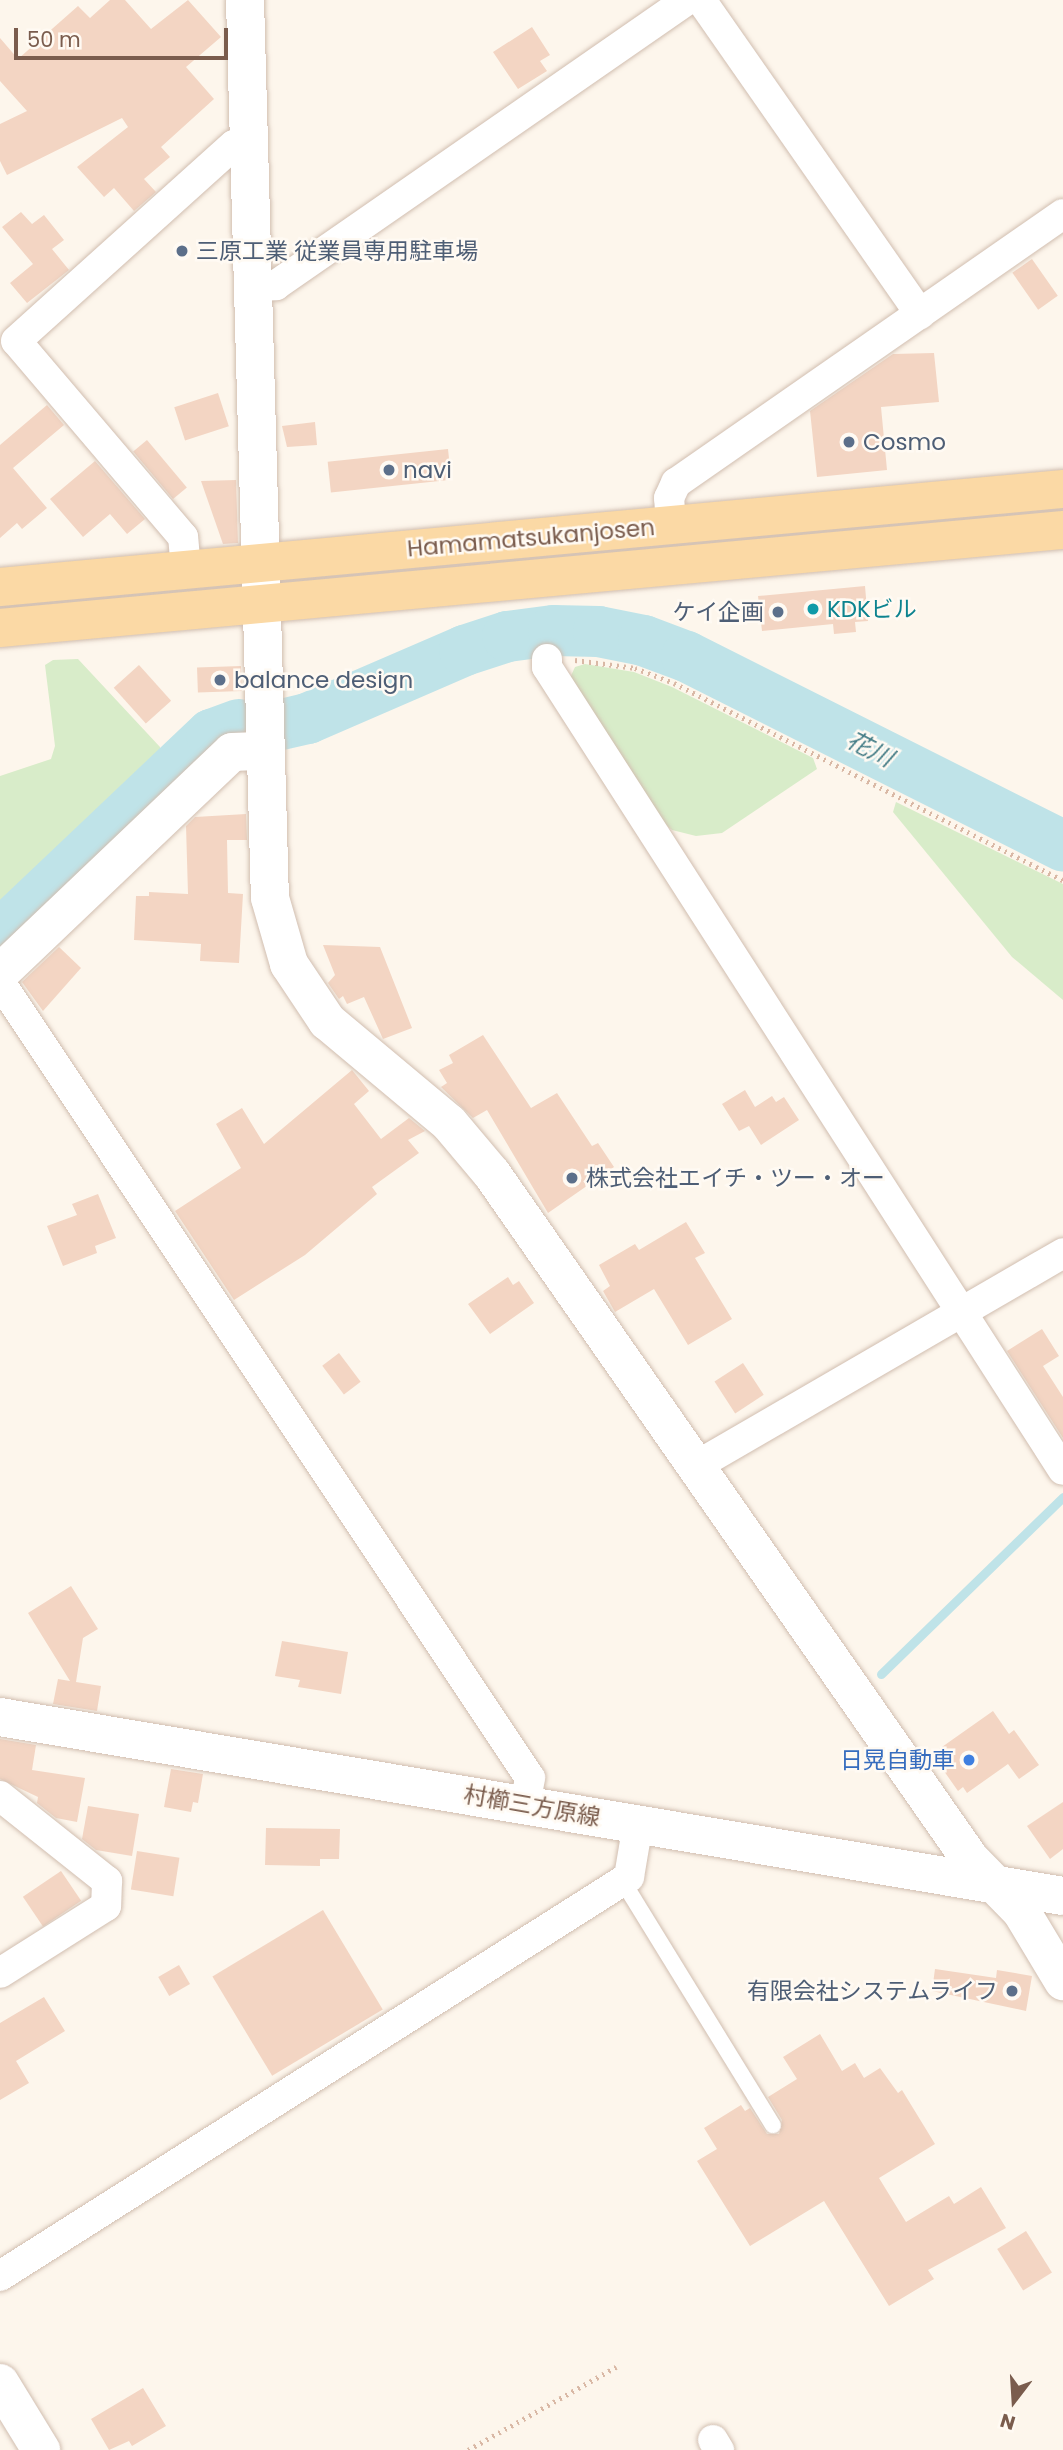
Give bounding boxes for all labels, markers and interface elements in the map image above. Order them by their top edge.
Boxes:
scale bar [18,14,231,58]
text: 50 m [27,25,81,54]
place label: 三原工業 従業員専用駐車場 [196,237,478,265]
marker: 三原工業 従業員専用駐車場 [174,243,190,259]
place label: Cosmo [863,428,946,456]
marker: Cosmo [841,434,857,450]
place label: navi [403,456,452,484]
marker: navi [381,462,397,478]
street label: Hamamatsukanjosen [406,513,656,563]
place label: KDKビル [827,595,917,623]
place label: ケイ企画 [672,598,764,626]
marker: KDKビル [805,601,821,617]
marker: ケイ企画 [770,604,786,620]
place label: balance design [234,666,413,694]
marker: balance design [212,672,228,688]
water label: 花川 [842,725,898,773]
place label: 株式会社エイチ・ツー・オー [586,1164,885,1192]
marker: 株式会社エイチ・ツー・オー [564,1170,580,1186]
place label: 日晃自動車 [840,1746,955,1774]
marker: 日晃自動車 [961,1752,977,1768]
street label: 村櫛三方原線 [462,1780,602,1832]
place label: 有限会社システムライフ [745,1977,998,2005]
marker: 有限会社システムライフ [1004,1983,1020,1999]
north arrow [979,2366,1049,2436]
text: N [997,2407,1019,2437]

